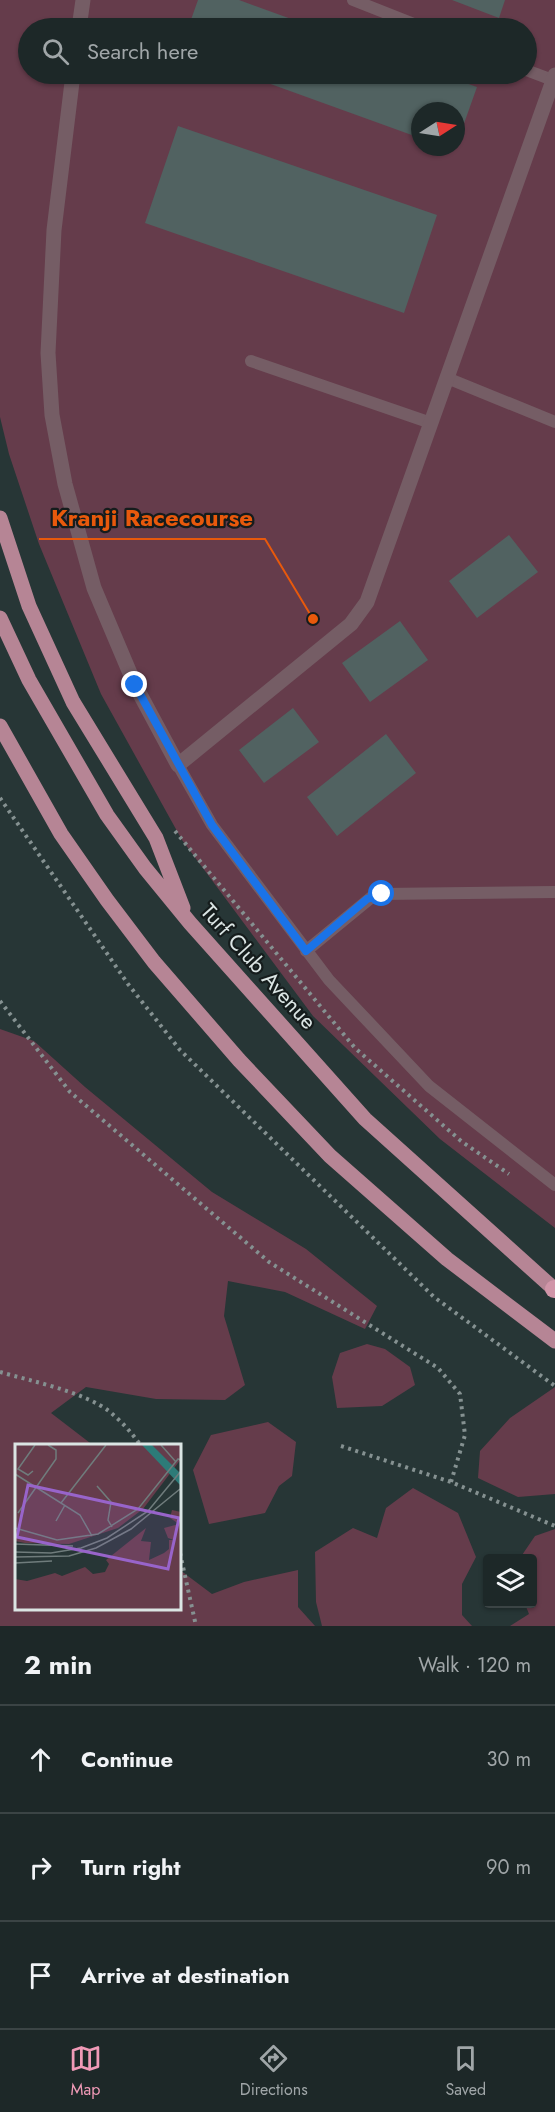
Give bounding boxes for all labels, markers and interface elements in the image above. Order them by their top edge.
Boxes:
search box [18,18,537,84]
icon: search [39,35,72,68]
text: Search here [87,35,198,67]
north arrow [411,102,465,156]
callout: Kranji Racecourse [39,497,265,539]
text: Kranji Racecourse [51,500,253,535]
route end [121,671,147,697]
route start [368,880,394,906]
street label: Turf Club Avenue [194,896,324,1036]
inset map [15,1444,182,1611]
map controls [483,1554,537,1608]
button: layers [483,1554,537,1608]
text: 2 min [24,1646,92,1684]
text: Walk · 120 m [418,1651,531,1680]
icon: ahead [24,1743,57,1776]
text: Continue [81,1743,173,1775]
text: 30 m [486,1745,531,1774]
icon: right [24,1851,57,1884]
text: Turn right [81,1851,181,1883]
text: 90 m [486,1853,531,1882]
icon: arrive [24,1959,57,1992]
text: Arrive at destination [81,1959,290,1991]
tab: Map [69,2042,102,2101]
tab: Directions [240,2042,308,2101]
tab: Saved [445,2042,486,2101]

